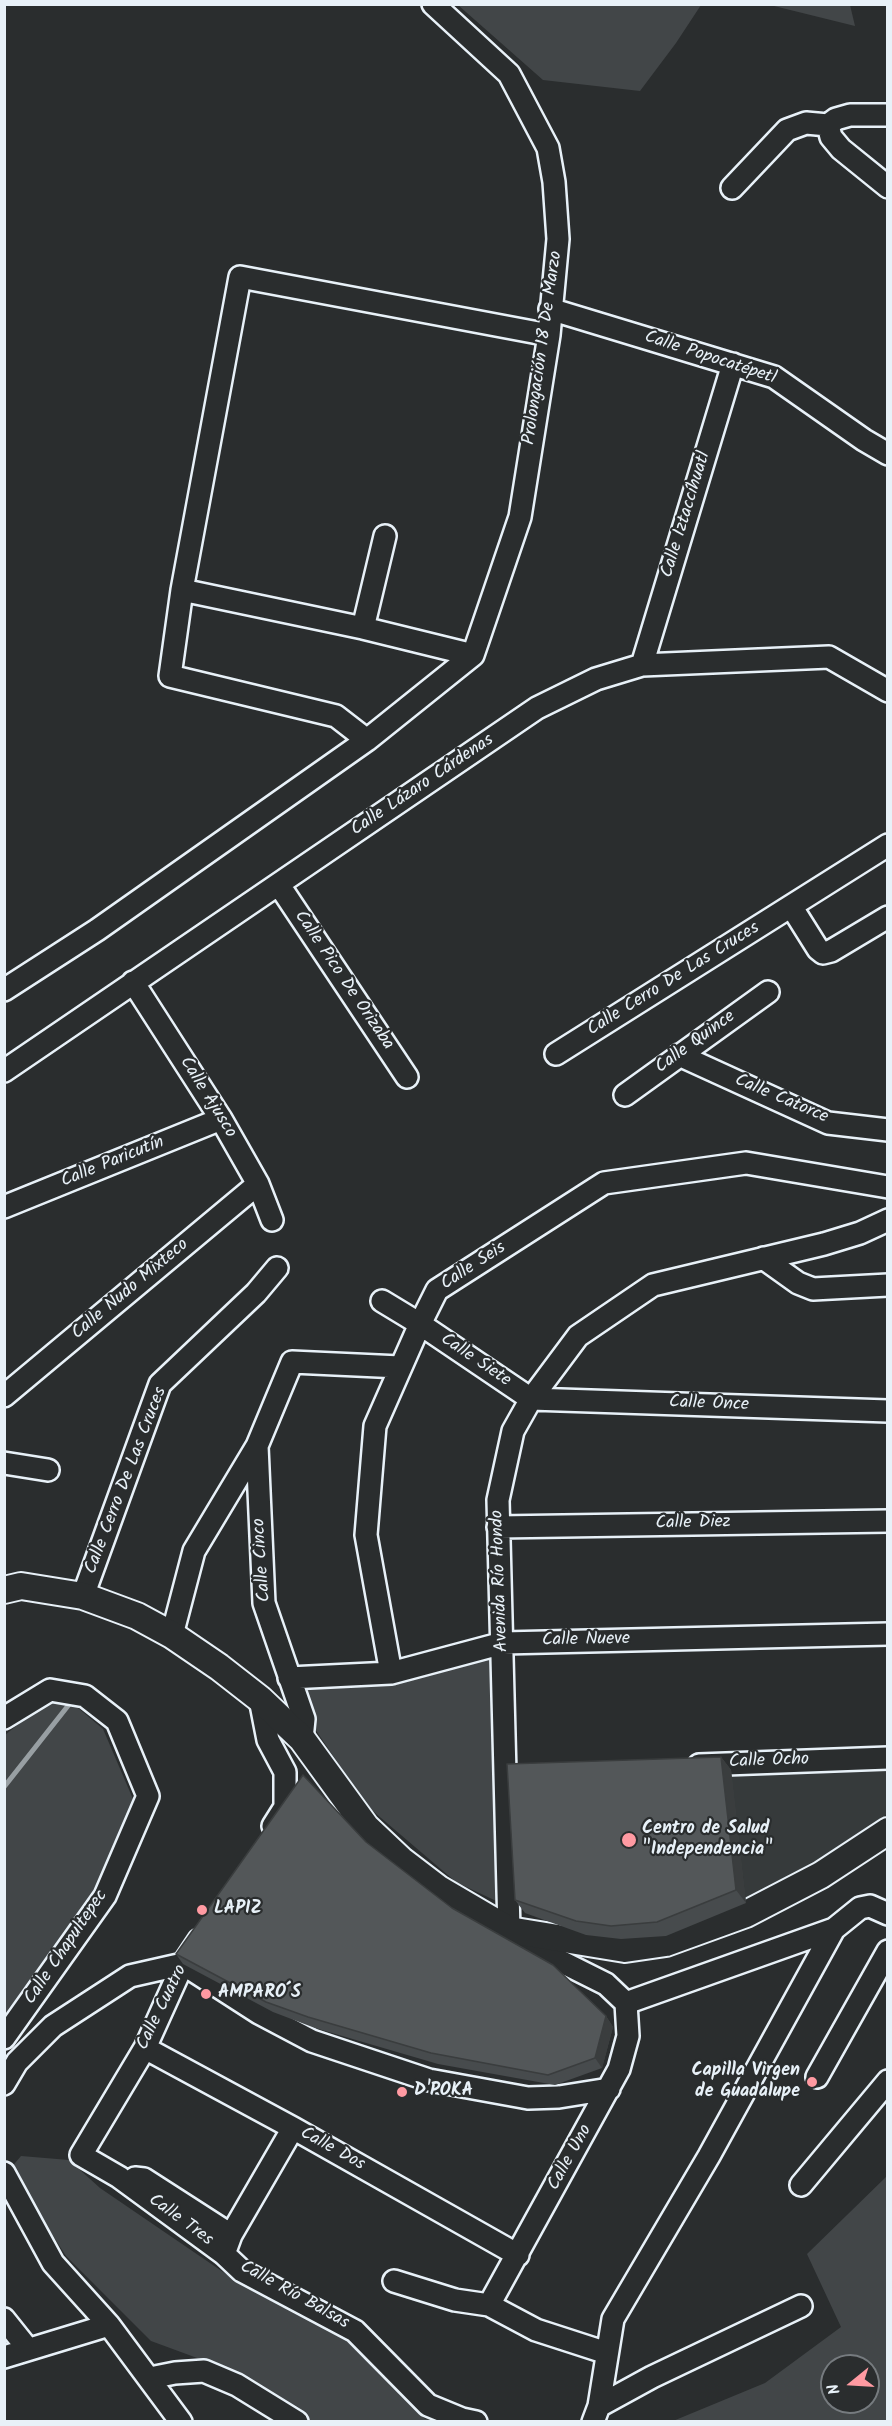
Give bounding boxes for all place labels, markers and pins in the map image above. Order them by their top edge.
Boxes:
place label: Centro de Salud "Independencia" [642,1819,773,1862]
marker: Centro de Salud "Independencia" [620,1831,638,1849]
place label: LAPIZ [214,1899,262,1921]
marker: LAPIZ [195,1903,209,1917]
place label: AMPARO´S [218,1983,301,2005]
marker: AMPARO´S [199,1987,213,2001]
place label: Capilla Virgen de Guadalupe [691,2061,800,2104]
marker: Capilla Virgen de Guadalupe [805,2075,819,2089]
place label: D'POKA [414,2081,473,2103]
marker: D'POKA [395,2085,409,2099]

